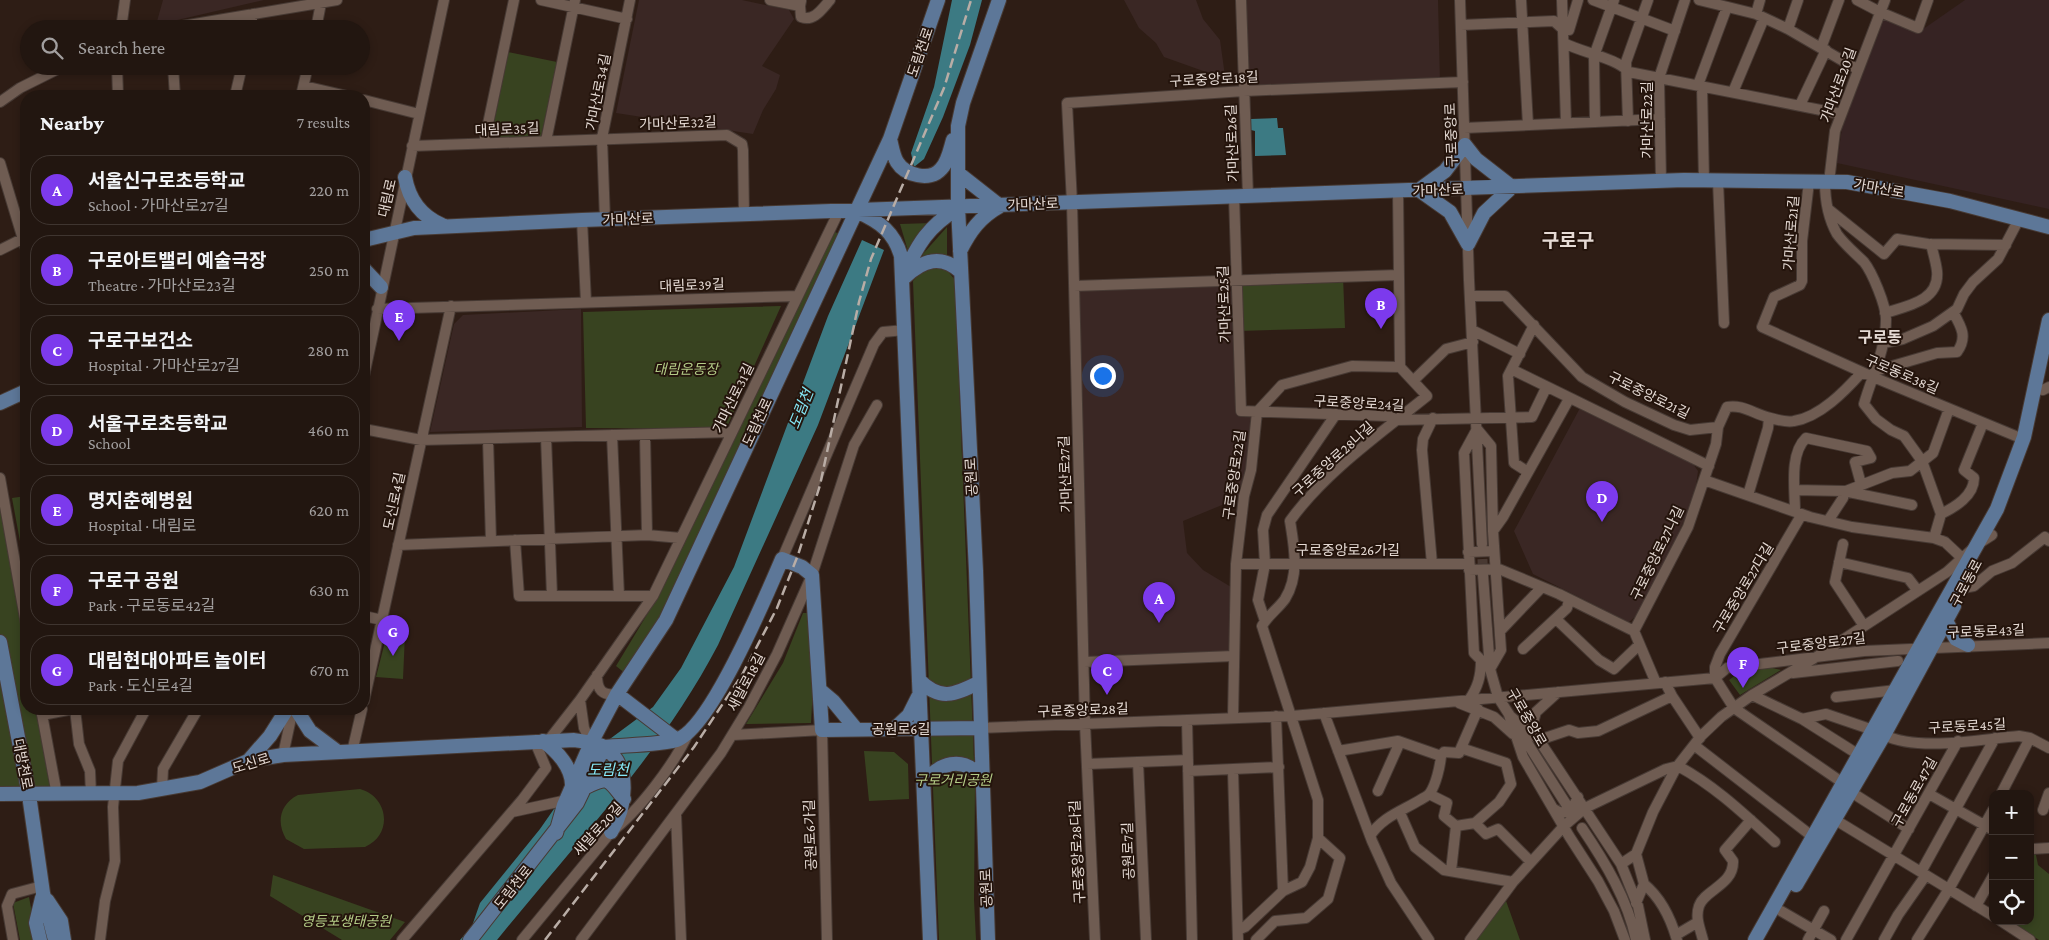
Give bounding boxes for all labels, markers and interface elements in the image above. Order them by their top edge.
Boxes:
search box [20,20,370,75]
street label: 도림천로 [904,25,936,79]
icon: search [38,34,66,62]
text: Search here [78,37,165,58]
street label: 가마산로20길 [1817,45,1859,125]
street label: 가마산로34길 [583,52,613,132]
street label: 구로중앙로18길 [1169,69,1259,89]
street label: 가마산로22길 [1639,81,1655,159]
street label: 구로중앙로 [1442,102,1460,167]
street label: 가마산로26길 [1223,104,1241,182]
text: Nearby [40,111,104,135]
text: 7 results [297,114,350,131]
street label: 가마산로32길 [639,114,717,132]
street label: 대림로35길 [474,120,540,138]
text: 서울신구로초등학교 [88,170,245,191]
street label: 가마산로 [1852,176,1906,200]
street label: 대림로 [375,177,399,219]
street label: 가마산로 [1412,181,1464,199]
text: A [52,182,62,199]
text: 220 m [309,182,349,199]
street label: 가마산로 [1007,195,1059,213]
street label: 가마산로21길 [1780,195,1802,271]
text: School · 가마산로27길 [88,197,229,214]
street label: 가마산로 [602,210,654,228]
district label: 구로구 [1542,230,1594,251]
text: 구로아트밸리 예술극장 [88,250,266,271]
text: B [52,262,62,279]
text: 250 m [309,262,349,279]
street label: 가마산로25길 [1215,265,1233,343]
street label: 대림로39길 [659,276,725,294]
text: Theatre · 가마산로23길 [88,277,236,294]
pin: B [1365,288,1397,329]
pin: E [383,300,415,341]
district label: 구로동 [1858,329,1902,346]
text: 구로구보건소 [88,330,193,351]
text: C [52,342,62,359]
text: 280 m [308,342,349,359]
street label: 구로동로38길 [1863,351,1941,397]
text: Hospital · 가마산로27길 [88,357,240,374]
street label: 가마산로31길 [709,360,757,436]
park label: 대림운동장 [654,361,720,377]
your location [1090,363,1116,389]
street label: 구로중앙로21길 [1606,368,1692,422]
water label: 도림천 [786,385,817,431]
street label: 구로중앙로24길 [1313,393,1405,413]
street label: 도림천로 [739,395,775,449]
text: 서울구로초등학교 [88,413,228,434]
street label: 구로중앙로28나길 [1289,418,1377,500]
text: D [51,422,63,439]
text: 460 m [308,422,349,439]
street label: 구로중앙로22길 [1220,429,1248,521]
text: School [88,435,131,452]
street label: 가마산로27길 [1056,435,1074,513]
street label: 공원로 [962,457,980,497]
street label: 도신로4길 [380,471,408,531]
pin: D [1586,481,1618,522]
text: 명지춘혜병원 [88,490,193,511]
text: E [52,502,62,519]
text: 620 m [309,502,349,519]
street label: 구로중앙로27나길 [1627,503,1687,603]
text: Hospital · 대림로 [88,517,196,534]
street label: 구로중앙로27다길 [1710,540,1776,636]
street label: 구로중앙로26가길 [1296,542,1400,558]
street label: 구로동로 [1947,556,1985,610]
text: 구로구 공원 [88,570,179,591]
text: F [53,582,61,599]
text: 630 m [309,582,349,599]
pin: A [1143,582,1175,623]
text: Park · 구로동로42길 [88,597,216,614]
pin: G [377,615,409,656]
street label: 구로동로43길 [1947,622,2025,640]
street label: 구로중앙로27길 [1775,630,1867,656]
pin: F [1727,647,1759,688]
text: 대림현대아파트 놀이터 [88,650,266,671]
street label: 새말로18길 [724,650,768,714]
pin: C [1091,654,1123,695]
text: G [52,662,62,679]
text: 670 m [309,662,349,679]
text: Park · 도신로4길 [88,677,193,694]
street label: 구로중앙로 [1504,685,1550,749]
street label: 구로중앙로28길 [1037,700,1129,720]
street label: 구로동로45길 [1928,716,2006,736]
street label: 공원로6길 [872,721,930,737]
street label: 대방천로 [10,737,36,791]
street label: 도신로 [230,750,272,776]
street label: 구로동로47길 [1888,754,1940,830]
water label: 도림천 [587,762,631,778]
park label: 구로거리공원 [914,772,993,788]
map controls [1989,790,2034,925]
button: + [1989,790,2034,835]
street label: 새말로20길 [570,799,626,859]
street label: 공원로6가길 [801,799,819,871]
street label: 구로중앙로28다길 [1066,799,1088,905]
street label: 공원로7길 [1119,822,1137,880]
button: − [1989,835,2034,880]
street label: 도림천로 [491,862,536,912]
street label: 공원로 [977,868,995,908]
button: locate [1989,880,2034,925]
park label: 영등포생태공원 [301,913,392,929]

